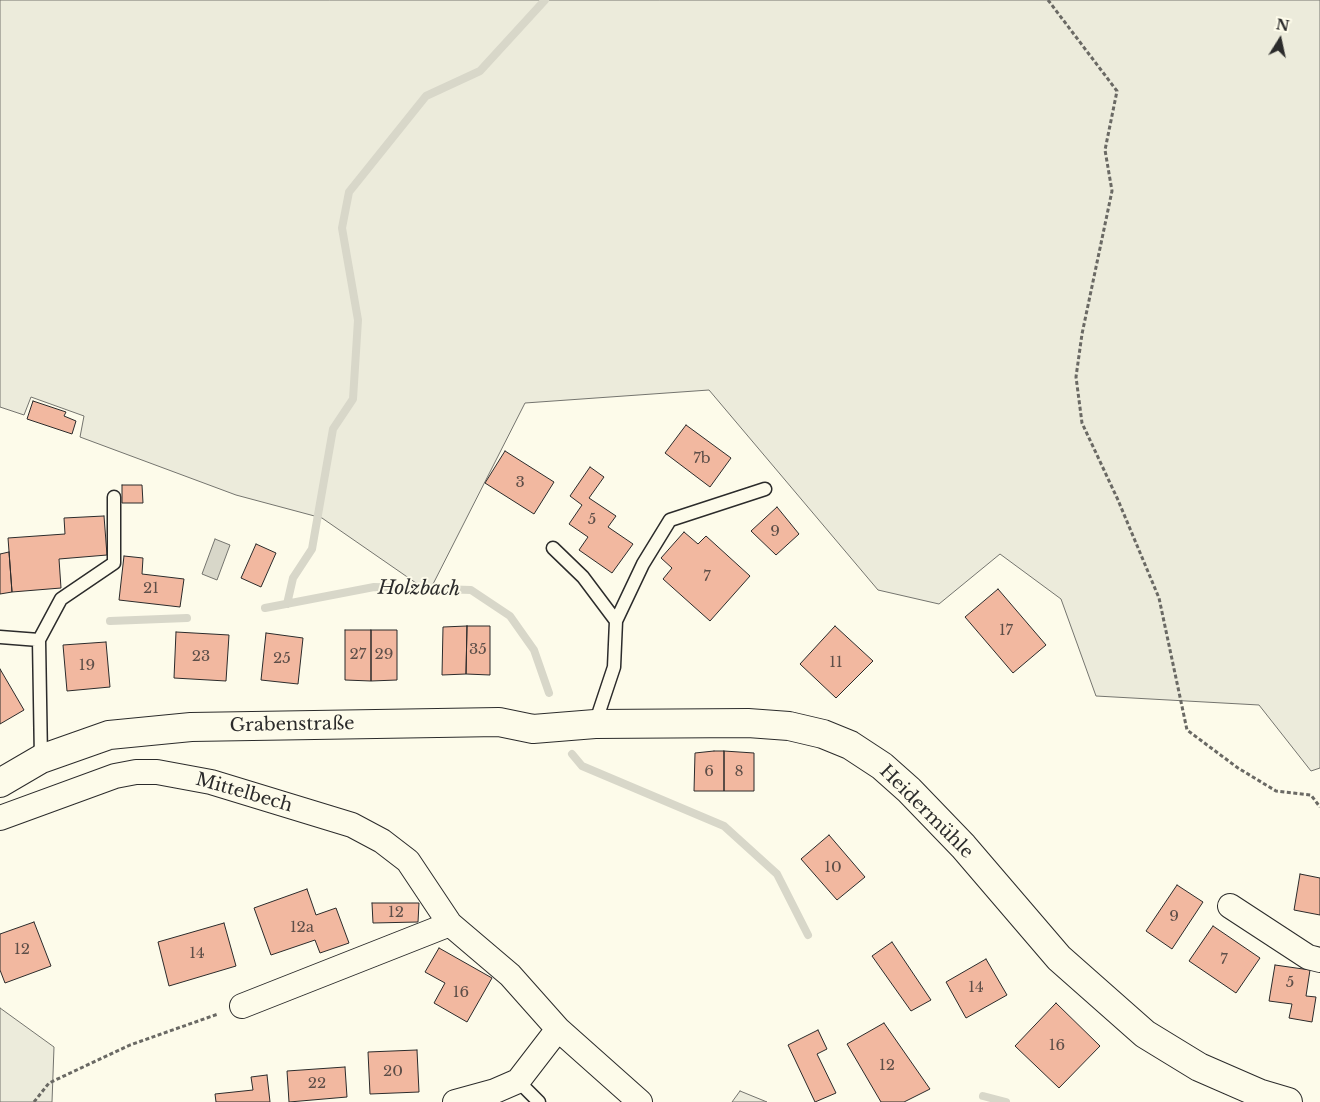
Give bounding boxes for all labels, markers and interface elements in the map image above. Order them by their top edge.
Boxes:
north arrow [1255,15,1305,65]
text: N [1275,15,1291,35]
house number: 7b [693,450,711,468]
house number: 3 [515,474,525,492]
house number: 5 [588,511,596,529]
house number: 9 [770,523,780,541]
house number: 7 [703,568,711,586]
water label: Holzbach [378,577,460,601]
house number: 21 [143,580,159,598]
house number: 17 [999,622,1013,640]
house number: 35 [469,641,487,659]
house number: 27 [350,646,366,664]
house number: 29 [375,646,393,664]
house number: 23 [192,648,210,666]
house number: 25 [273,650,291,668]
house number: 11 [829,654,843,672]
house number: 19 [79,657,95,675]
street label: Grabenstraße [229,713,355,737]
street label: Heidermühle [875,761,977,863]
house number: 6 [704,763,714,781]
house number: 8 [734,763,744,781]
street label: Mittelbech [193,769,295,817]
house number: 10 [824,859,842,877]
house number: 12 [388,904,404,922]
house number: 9 [1169,908,1179,926]
house number: 12a [290,919,314,937]
house number: 12 [14,941,30,959]
house number: 14 [189,945,205,963]
house number: 7 [1220,951,1228,969]
house number: 5 [1286,974,1294,992]
house number: 14 [968,979,984,997]
house number: 16 [453,984,469,1002]
house number: 16 [1049,1037,1065,1055]
house number: 12 [879,1057,895,1075]
house number: 20 [383,1063,403,1081]
house number: 22 [308,1075,326,1093]

